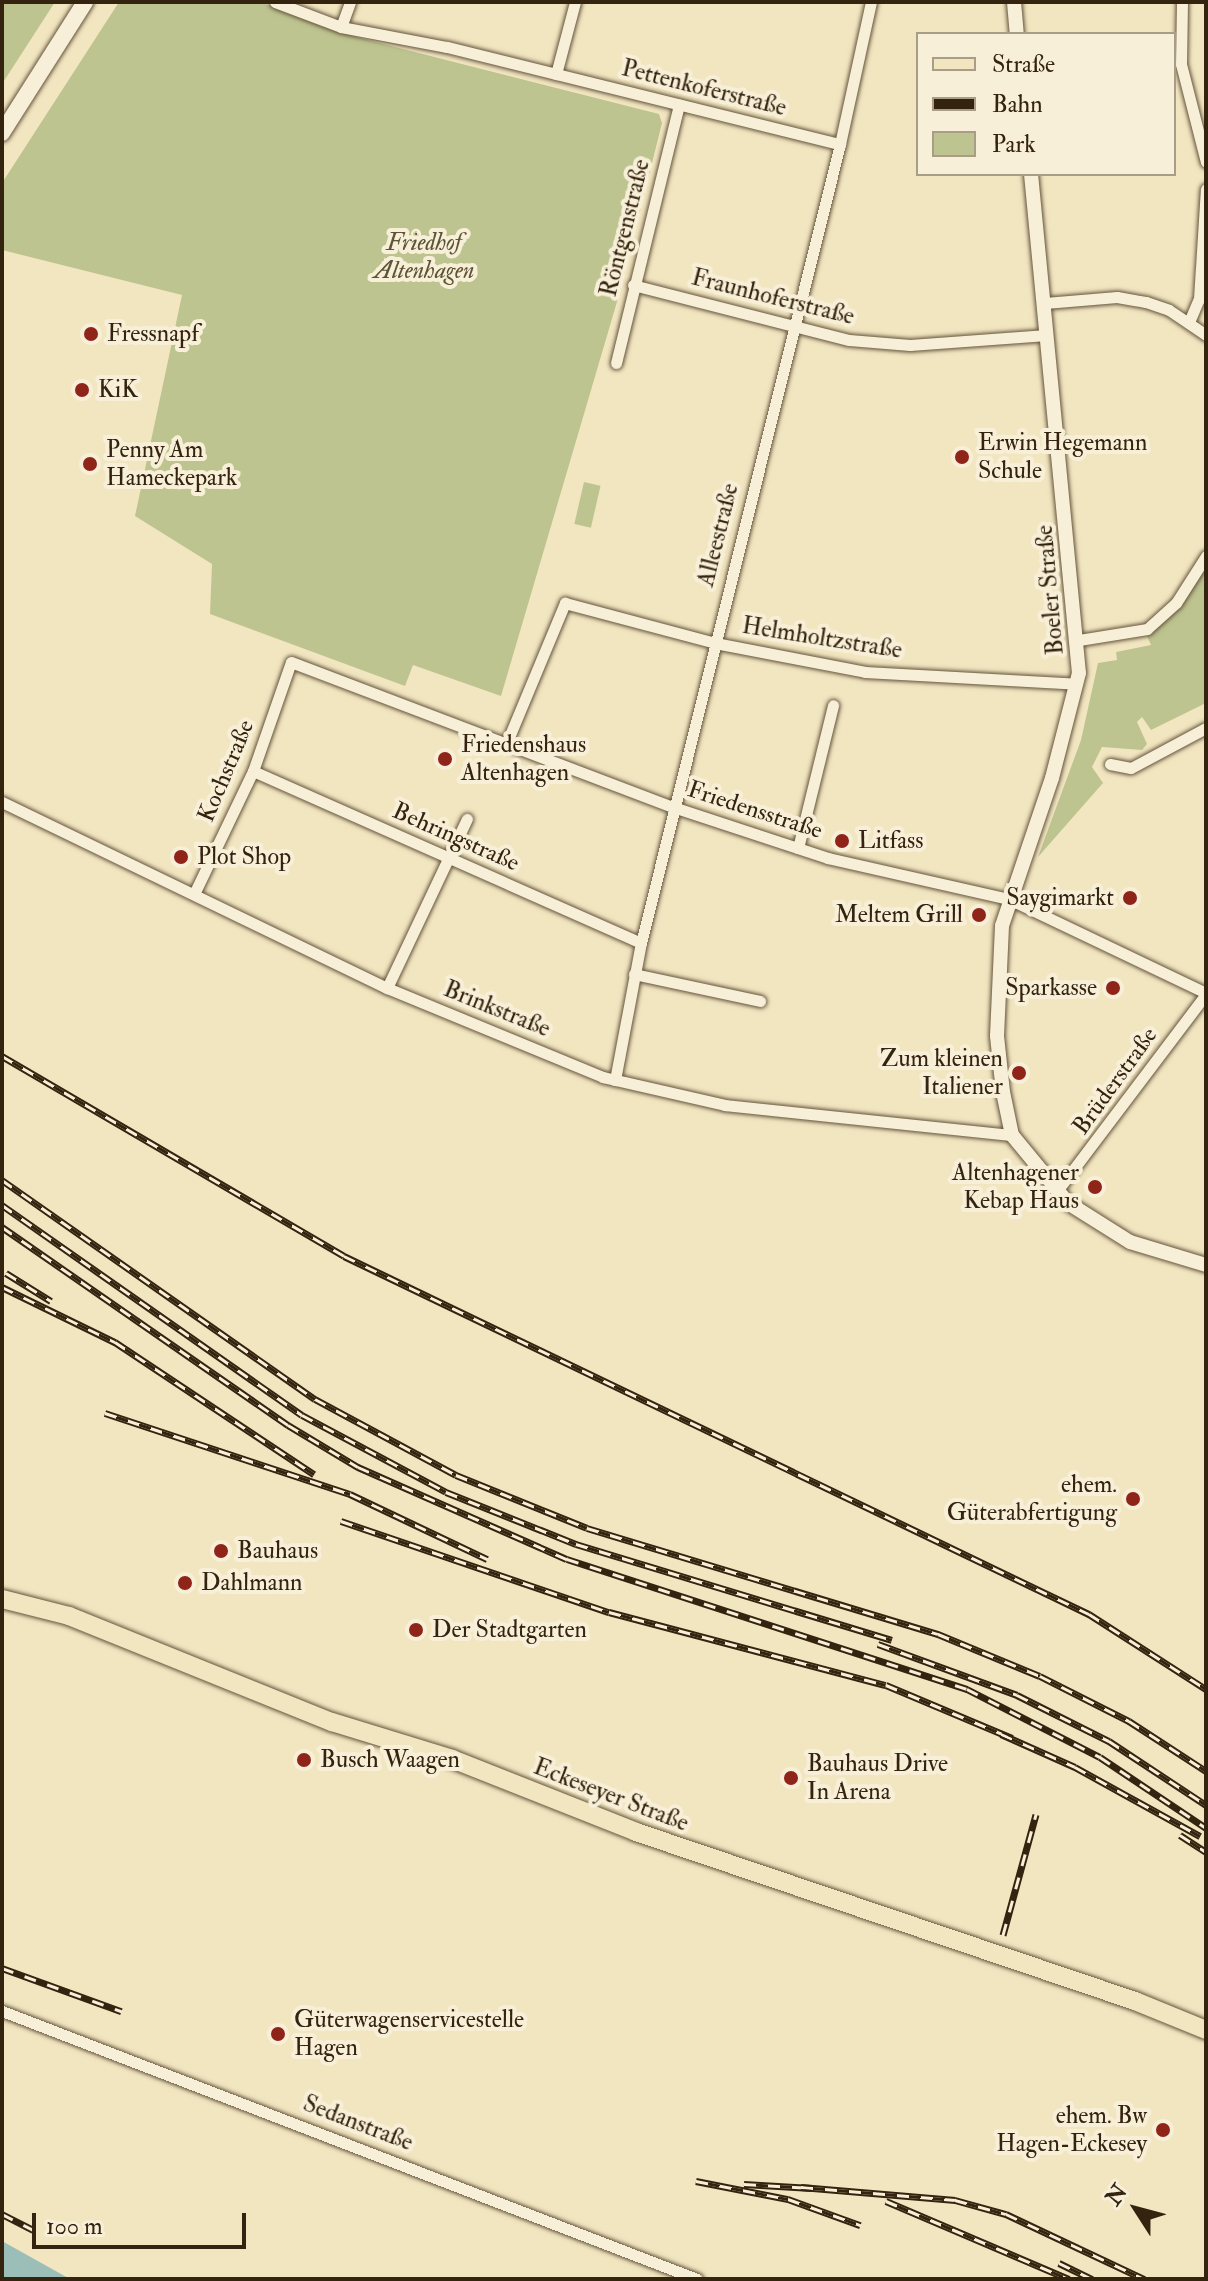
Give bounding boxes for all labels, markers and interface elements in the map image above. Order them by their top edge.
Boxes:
legend [916,32,1176,176]
text: Straße [992,49,1055,80]
street label: Pettenkoferstraße [619,54,789,122]
text: Bahn [992,89,1043,120]
text: Park [992,129,1036,160]
street label: Röntgenstraße [594,156,656,300]
park label: Friedhof Altenhagen [374,229,474,285]
street label: Fraunhoferstraße [689,263,857,331]
place label: Fressnapf [107,320,199,348]
marker: Fressnapf [82,325,100,343]
place label: KiK [98,376,138,404]
marker: KiK [73,381,91,399]
place label: Erwin Hegemann Schule [978,429,1147,485]
place label: Penny Am Hameckepark [106,436,237,492]
marker: Erwin Hegemann Schule [953,448,971,466]
marker: Penny Am Hameckepark [81,455,99,473]
street label: Alleestraße [691,480,745,590]
street label: Boeler Straße [1030,524,1070,656]
street label: Helmholtzstraße [740,611,904,665]
street label: Kochstraße [192,716,260,826]
place label: Friedenshaus Altenhagen [461,731,586,787]
marker: Friedenshaus Altenhagen [436,750,454,768]
street label: Friedensstraße [684,775,826,845]
street label: Behringstraße [388,796,524,878]
place label: Litfass [858,827,924,855]
marker: Litfass [833,832,851,850]
place label: Plot Shop [197,843,291,871]
marker: Plot Shop [172,848,190,866]
place label: Saygimarkt [1006,884,1114,912]
marker: Saygimarkt [1121,889,1139,907]
place label: Meltem Grill [835,901,963,929]
marker: Meltem Grill [970,906,988,924]
place label: Sparkasse [1005,974,1097,1002]
street label: Brinkstraße [440,975,554,1043]
marker: Sparkasse [1104,979,1122,997]
street label: Brüderstraße [1066,1022,1164,1140]
place label: Zum kleinen Italiener [880,1045,1003,1101]
marker: Zum kleinen Italiener [1010,1064,1028,1082]
place label: Altenhagener Kebap Haus [952,1159,1079,1215]
marker: Altenhagener Kebap Haus [1086,1178,1104,1196]
place label: ehem. Güterabfertigung [947,1471,1117,1527]
marker: ehem. Güterabfertigung [1124,1490,1142,1508]
place label: Bauhaus [237,1537,318,1565]
marker: Bauhaus [212,1542,230,1560]
place label: Dahlmann [201,1569,302,1597]
marker: Dahlmann [176,1574,194,1592]
place label: Der Stadtgarten [432,1616,587,1644]
marker: Der Stadtgarten [407,1621,425,1639]
place label: Busch Waagen [320,1746,460,1774]
place label: Bauhaus Drive In Arena [807,1750,948,1806]
marker: Busch Waagen [295,1751,313,1769]
street label: Eckeseyer Straße [529,1752,693,1838]
marker: Bauhaus Drive In Arena [782,1769,800,1787]
place label: Güterwagenservicestelle Hagen [294,2006,524,2062]
marker: Güterwagenservicestelle Hagen [269,2025,287,2043]
street label: Sedanstraße [299,2089,417,2157]
place label: ehem. Bw Hagen-Eckesey [996,2102,1147,2158]
marker: ehem. Bw Hagen-Eckesey [1154,2121,1172,2139]
north arrow [1096,2169,1176,2249]
text: N [1099,2179,1134,2211]
scale bar [36,2197,250,2247]
text: 100 m [46,2211,103,2242]

